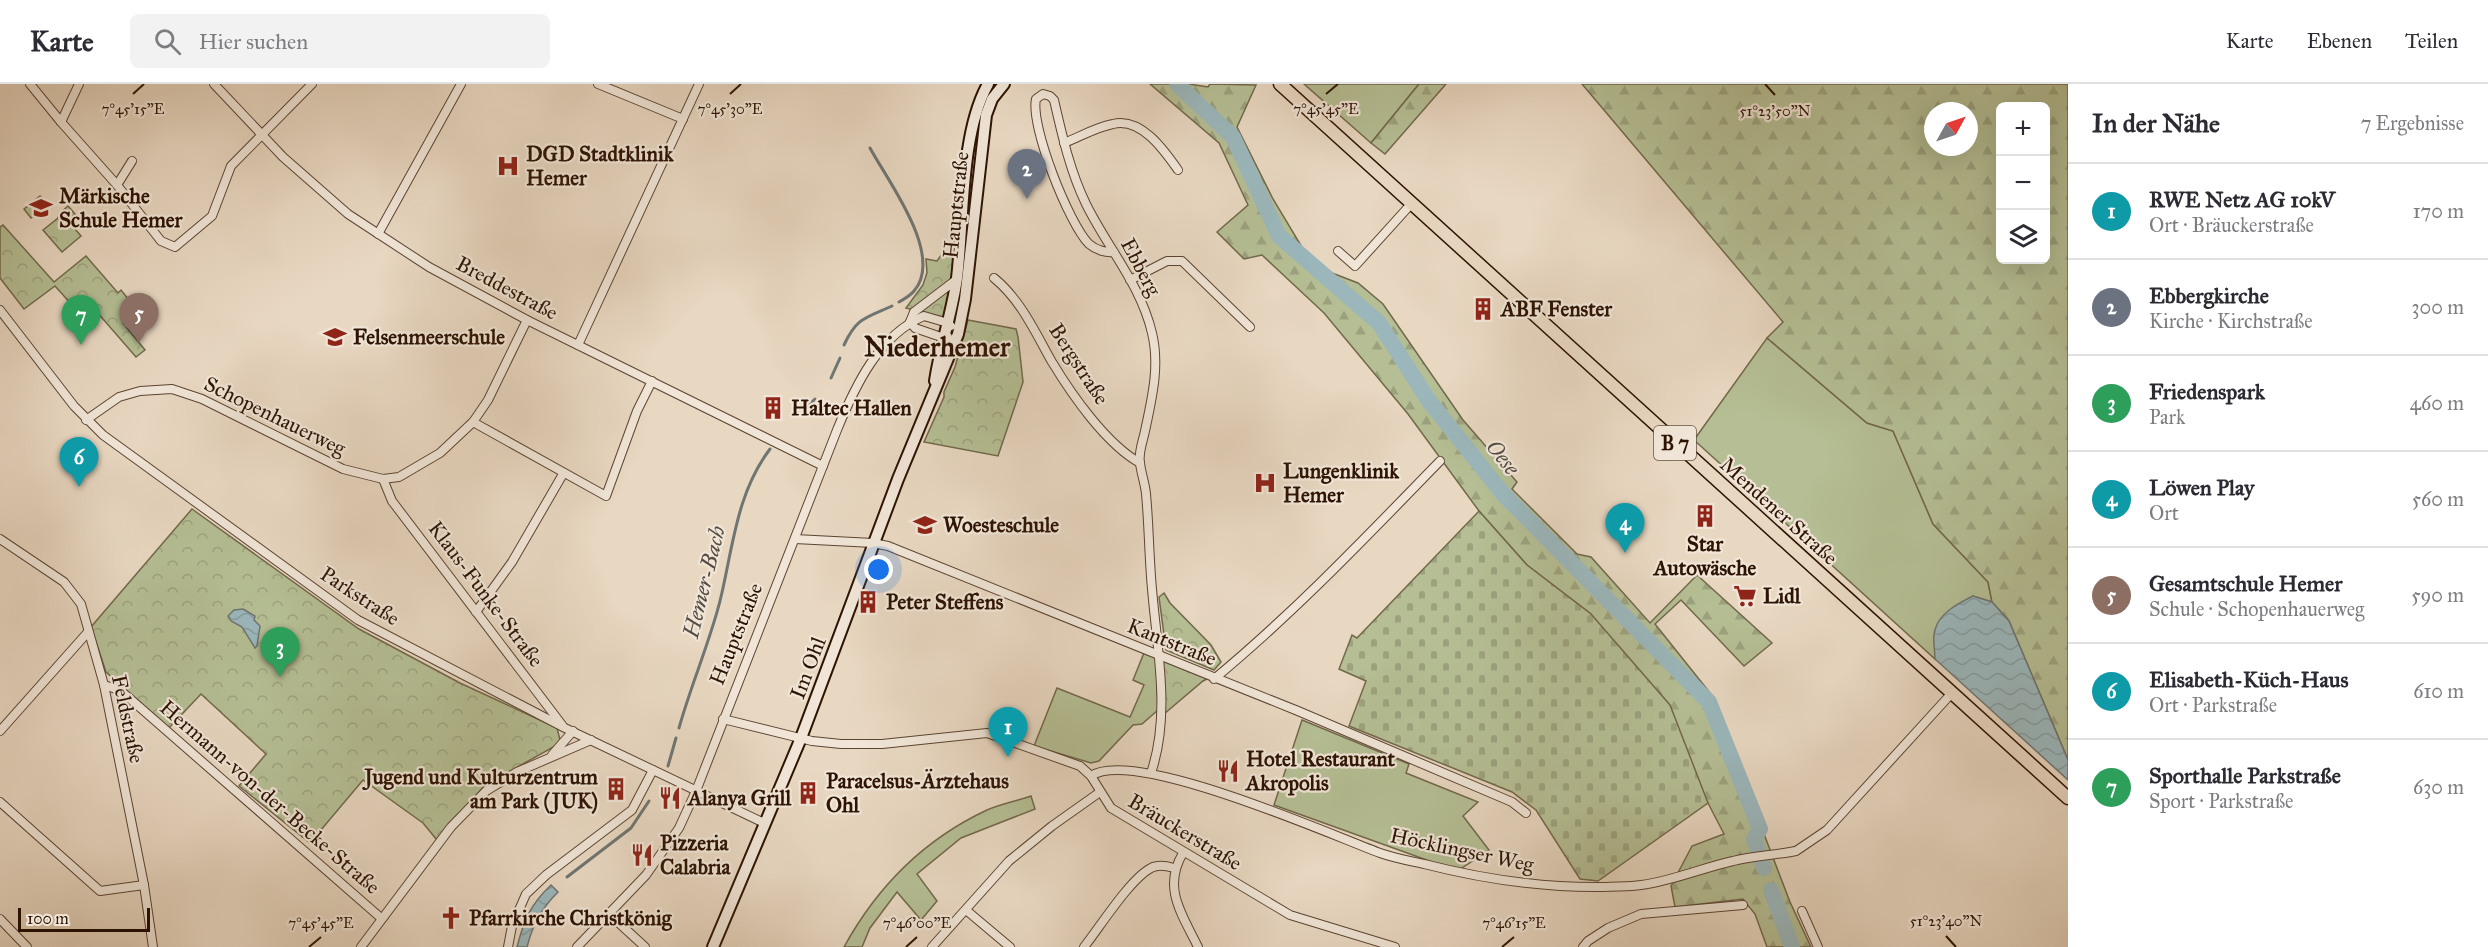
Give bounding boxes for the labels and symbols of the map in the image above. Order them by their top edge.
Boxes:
text: 7°45'15"E [101,100,165,118]
text: 7°45'30"E [698,100,763,118]
text: 7°45'45"E [1293,100,1359,118]
text: 51°23'50"N [1740,102,1811,120]
north arrow [1924,102,1978,156]
place label: DGD Stadtklinik Hemer [526,141,675,191]
street label: Hauptstraße [937,150,975,260]
pin: 2 [1008,150,1046,199]
hospital icon: DGD Stadtklinik Hemer [495,153,521,179]
place label: Märkische Schule Hemer [59,183,184,233]
school or university icon: Märkische Schule Hemer [28,195,54,221]
street label: Ebberg [1115,234,1167,301]
street label: Breddestraße [452,250,563,326]
pin: 5 [120,294,158,343]
pin: 7 [62,296,100,345]
building icon: ABF Fenster [1470,296,1496,322]
place label: ABF Fenster [1499,296,1613,322]
street label: Bergstraße [1043,318,1115,410]
school or university icon: Felsenmeerschule [322,324,348,350]
place label: Felsenmeerschule [353,324,505,350]
district label: Niederhemer [864,330,1011,363]
street label: Schopenhauerweg [200,370,350,462]
building icon: Haltec Hallen [760,395,786,421]
place label: Haltec Hallen [791,395,912,421]
road number: B 7 [1654,426,1696,460]
water label: Oese [1481,434,1526,481]
pin: 6 [60,438,98,487]
street label: Mendener Straße [1715,451,1843,571]
place label: Lungenklinik Hemer [1283,458,1400,508]
hospital icon: Lungenklinik Hemer [1252,470,1278,496]
building icon: Star Autowäsche [1692,503,1718,529]
pin: 4 [1606,504,1644,553]
school or university icon: Woesteschule [912,512,938,538]
place label: Woesteschule [943,512,1059,538]
street label: Klaus-Funke-Straße [423,516,549,672]
water label: Hemer-Bach [677,523,731,642]
place label: Star Autowäsche [1652,531,1757,581]
your location [864,555,893,584]
street label: Parkstraße [315,561,405,631]
street label: Hauptstraße [704,579,768,689]
supermarket icon: Lidl [1732,583,1758,609]
place label: Lidl [1763,583,1802,609]
building icon: Peter Steffens [855,589,881,615]
place label: Peter Steffens [886,589,1004,615]
street label: Kantstraße [1124,612,1221,672]
pin: 3 [260,628,300,677]
street label: Im Ohl [784,633,832,703]
street label: Feldstraße [106,672,150,766]
street label: Hermann-von-der-Becke-Straße [155,694,386,900]
pin: 1 [988,708,1028,757]
place label: Hotel Restaurant Akropolis [1244,746,1396,796]
restaurant icon: Hotel Restaurant Akropolis [1215,758,1241,784]
place label: Jugend und Kulturzentrum am Park (JUK) [361,764,598,815]
place label: Paracelsus-Ärztehaus Ohl [826,768,1009,818]
building icon: Jugend und Kulturzentrum am Park (JUK) [603,776,629,802]
building icon: Paracelsus-Ärztehaus Ohl [795,780,821,806]
restaurant icon: Alanya Grill [657,785,683,811]
place label: Alanya Grill [686,785,793,811]
street label: Bräuckerstraße [1123,788,1247,876]
street label: Höcklingser Weg [1388,822,1536,878]
place label: Pizzeria Calabria [660,830,731,880]
restaurant icon: Pizzeria Calabria [629,842,655,868]
scale bar [18,905,150,932]
church icon: Pfarrkirche Christkönig [438,905,464,931]
place label: Pfarrkirche Christkönig [469,905,673,931]
text: 51°23'40"N [1910,912,1982,930]
text: 7°45'45"E [288,914,354,932]
text: 7°46'00"E [883,914,951,932]
text: 7°46'15"E [1482,914,1546,932]

